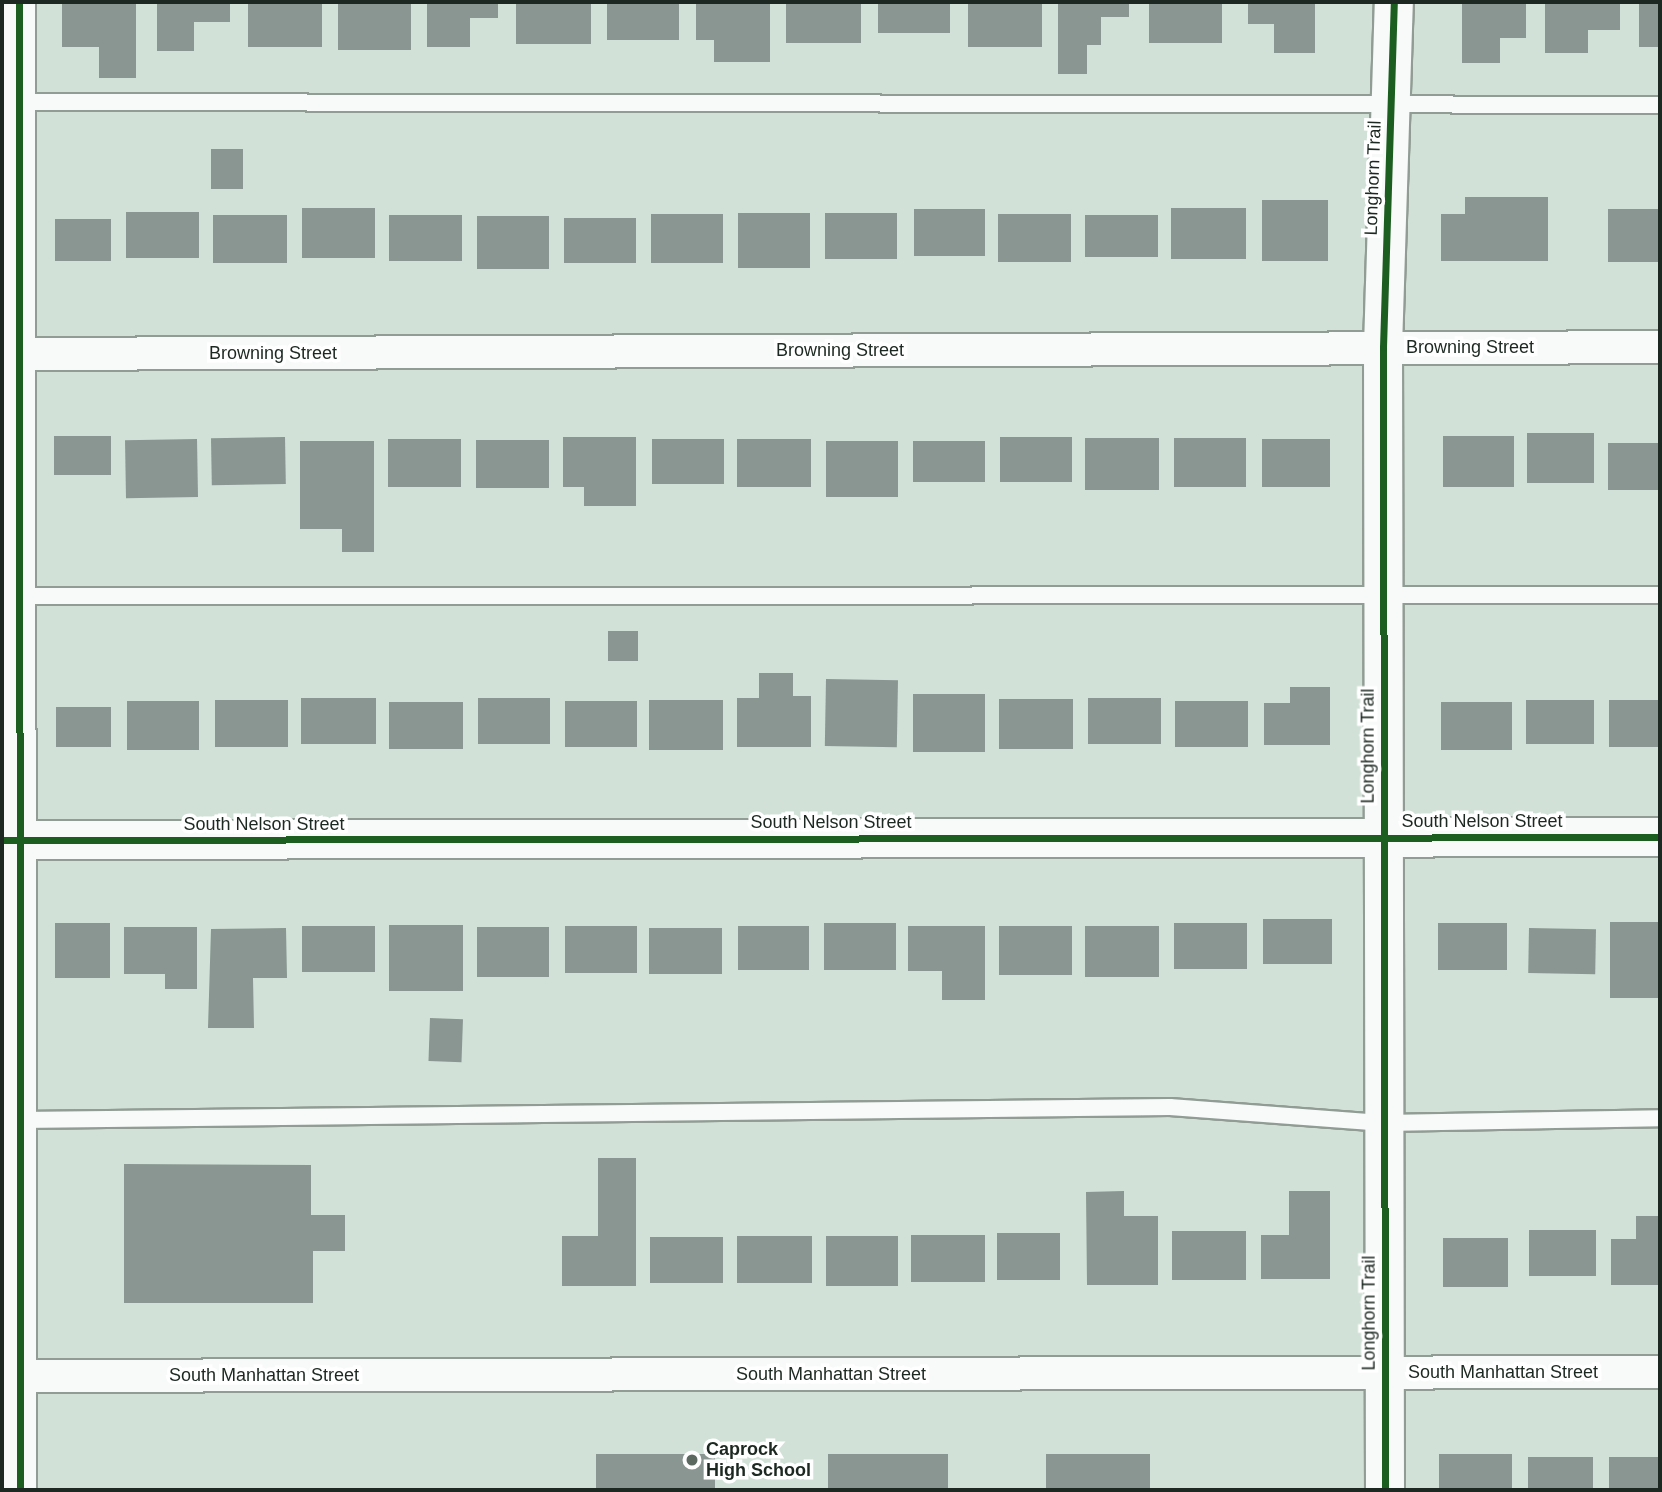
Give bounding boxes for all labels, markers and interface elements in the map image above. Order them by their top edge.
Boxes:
street label: Longhorn Trail [1360,120,1386,236]
street label: Browning Street [1406,336,1534,358]
street label: Browning Street [776,339,904,361]
street label: Browning Street [209,342,337,364]
street label: Longhorn Trail [1357,688,1379,804]
street label: South Nelson Street [1401,810,1563,832]
street label: South Nelson Street [750,811,912,833]
street label: South Nelson Street [183,813,345,835]
street label: Longhorn Trail [1358,1255,1380,1371]
street label: South Manhattan Street [1408,1361,1598,1383]
street label: South Manhattan Street [736,1363,926,1385]
street label: South Manhattan Street [169,1364,359,1386]
place label: Caprock High School [706,1439,811,1482]
marker: Caprock High School [684,1452,700,1468]

